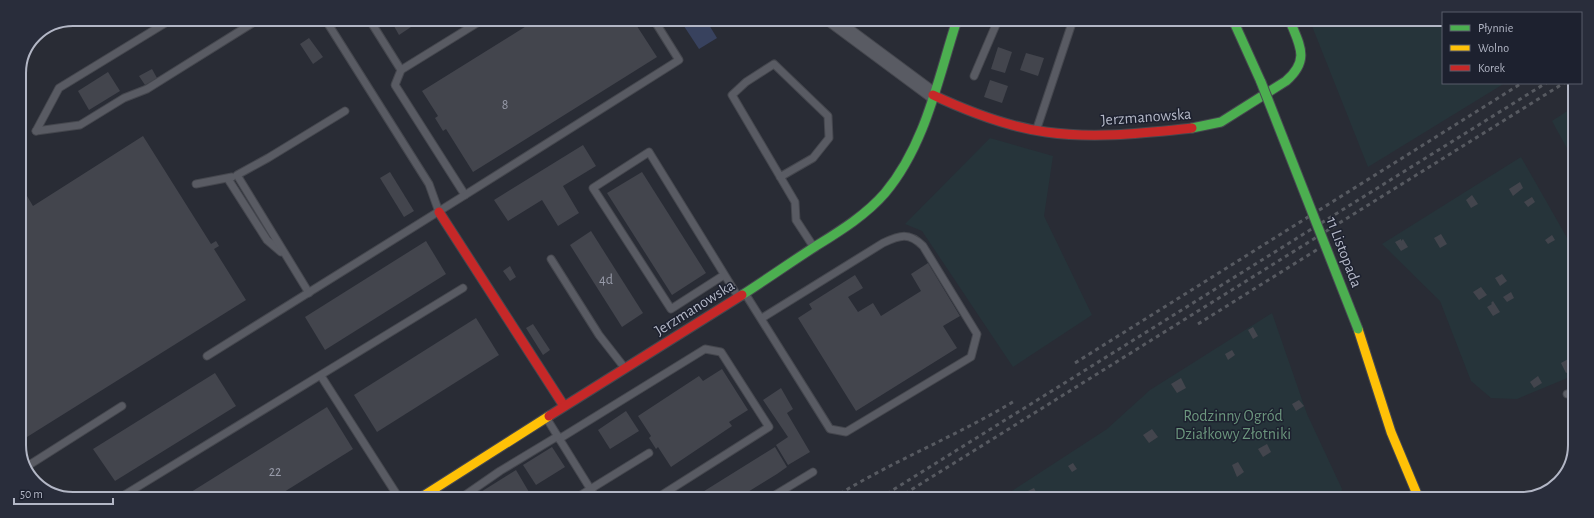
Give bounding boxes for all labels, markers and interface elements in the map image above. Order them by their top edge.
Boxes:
legend [1442,12,1582,84]
text: Płynnie [1478,22,1513,35]
text: Wolno [1478,42,1509,54]
text: Korek [1478,62,1505,74]
house number: 8 [502,98,508,112]
street label: Jerzmanowska [1100,106,1192,128]
street label: 11 Listopada [1323,215,1365,290]
house number: 4d [599,273,613,287]
street label: Jerzmanowska [652,277,737,339]
park label: Rodzinny Ogród Działkowy Złotniki [1175,408,1291,443]
house number: 22 [269,465,281,479]
scale bar [14,480,113,506]
text: 50 m [20,488,43,500]

